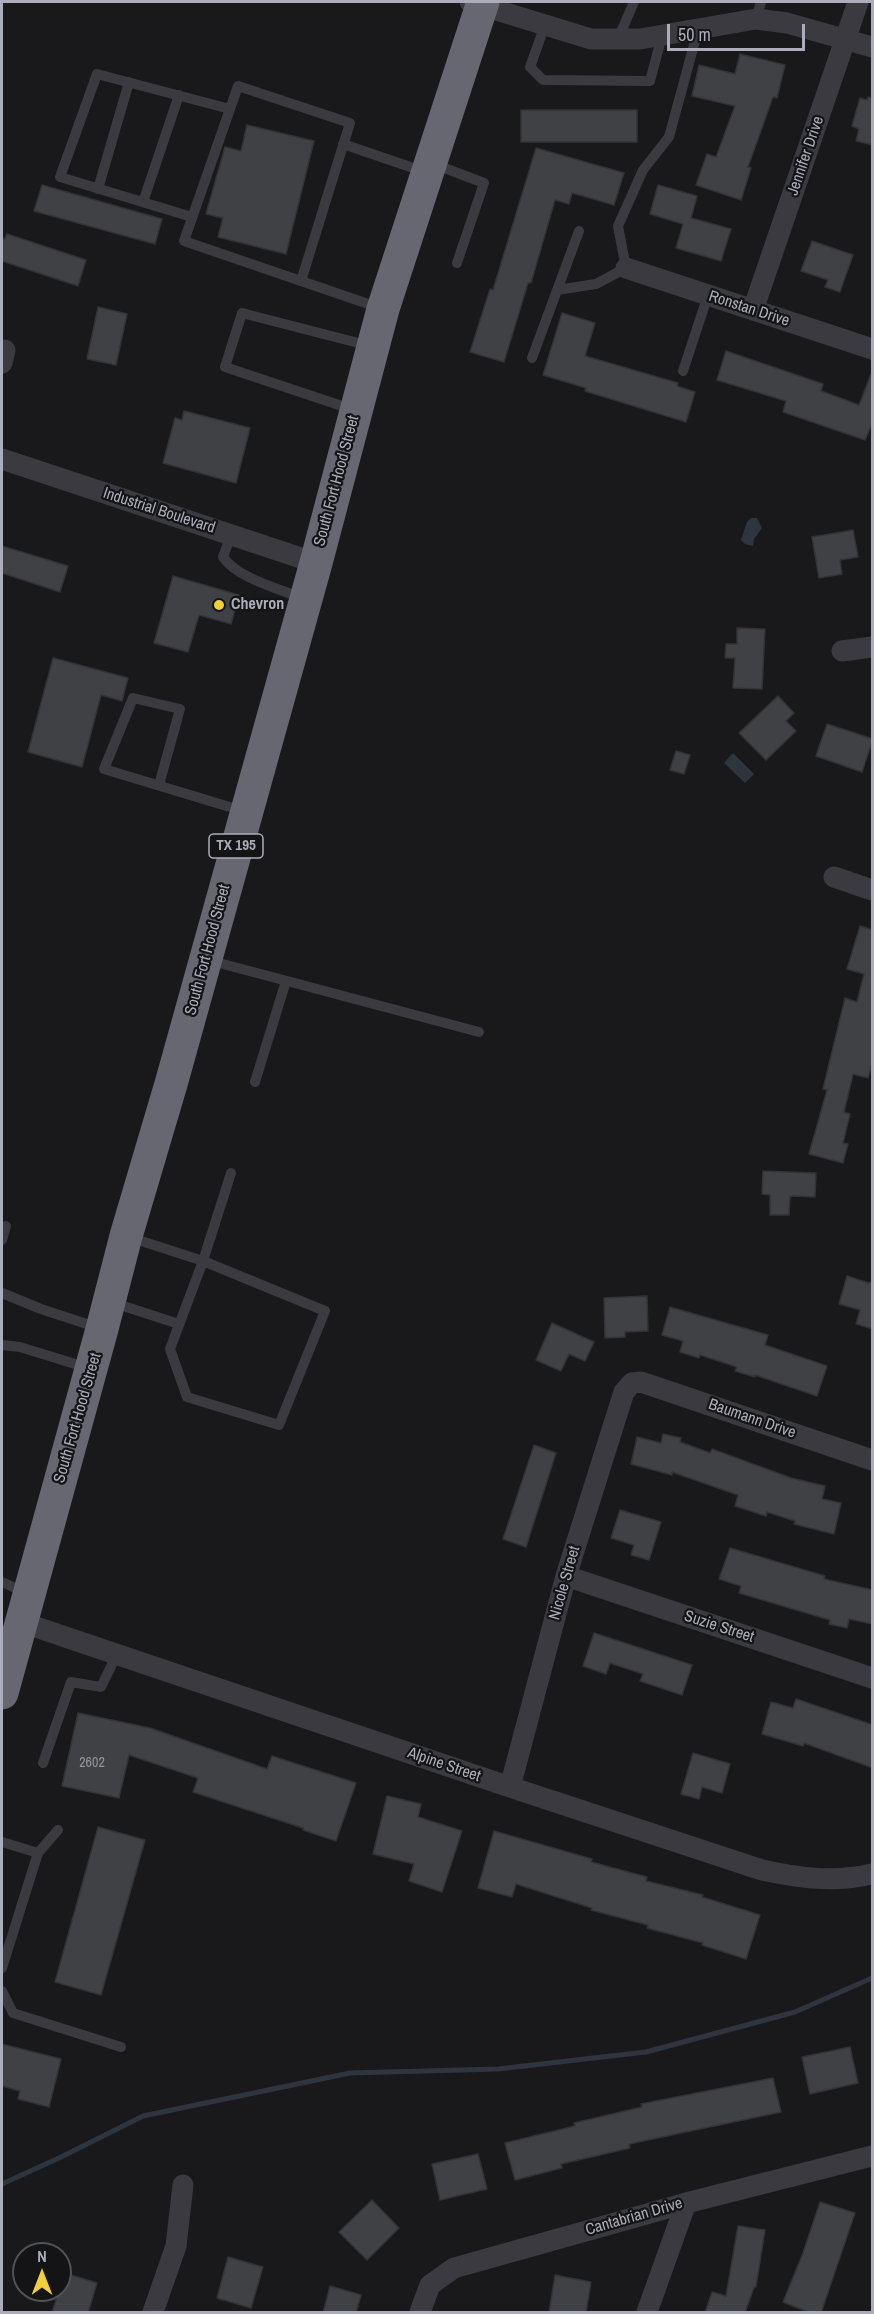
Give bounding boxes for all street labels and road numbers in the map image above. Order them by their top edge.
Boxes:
street label: Jennifer Drive [784,114,828,198]
street label: Ronstan Drive [706,287,792,331]
street label: South Fort Hood Street [310,414,364,548]
street label: Industrial Boulevard [101,484,217,538]
road number: TX 195 [209,834,263,858]
street label: South Fort Hood Street [181,883,235,1017]
street label: South Fort Hood Street [50,1351,106,1485]
street label: Baumann Drive [706,1395,798,1443]
street label: Nicole Street [545,1544,585,1622]
street label: Suzie Street [682,1607,756,1647]
street label: Alpine Street [405,1744,483,1786]
street label: Cantabrian Drive [583,2194,685,2240]

